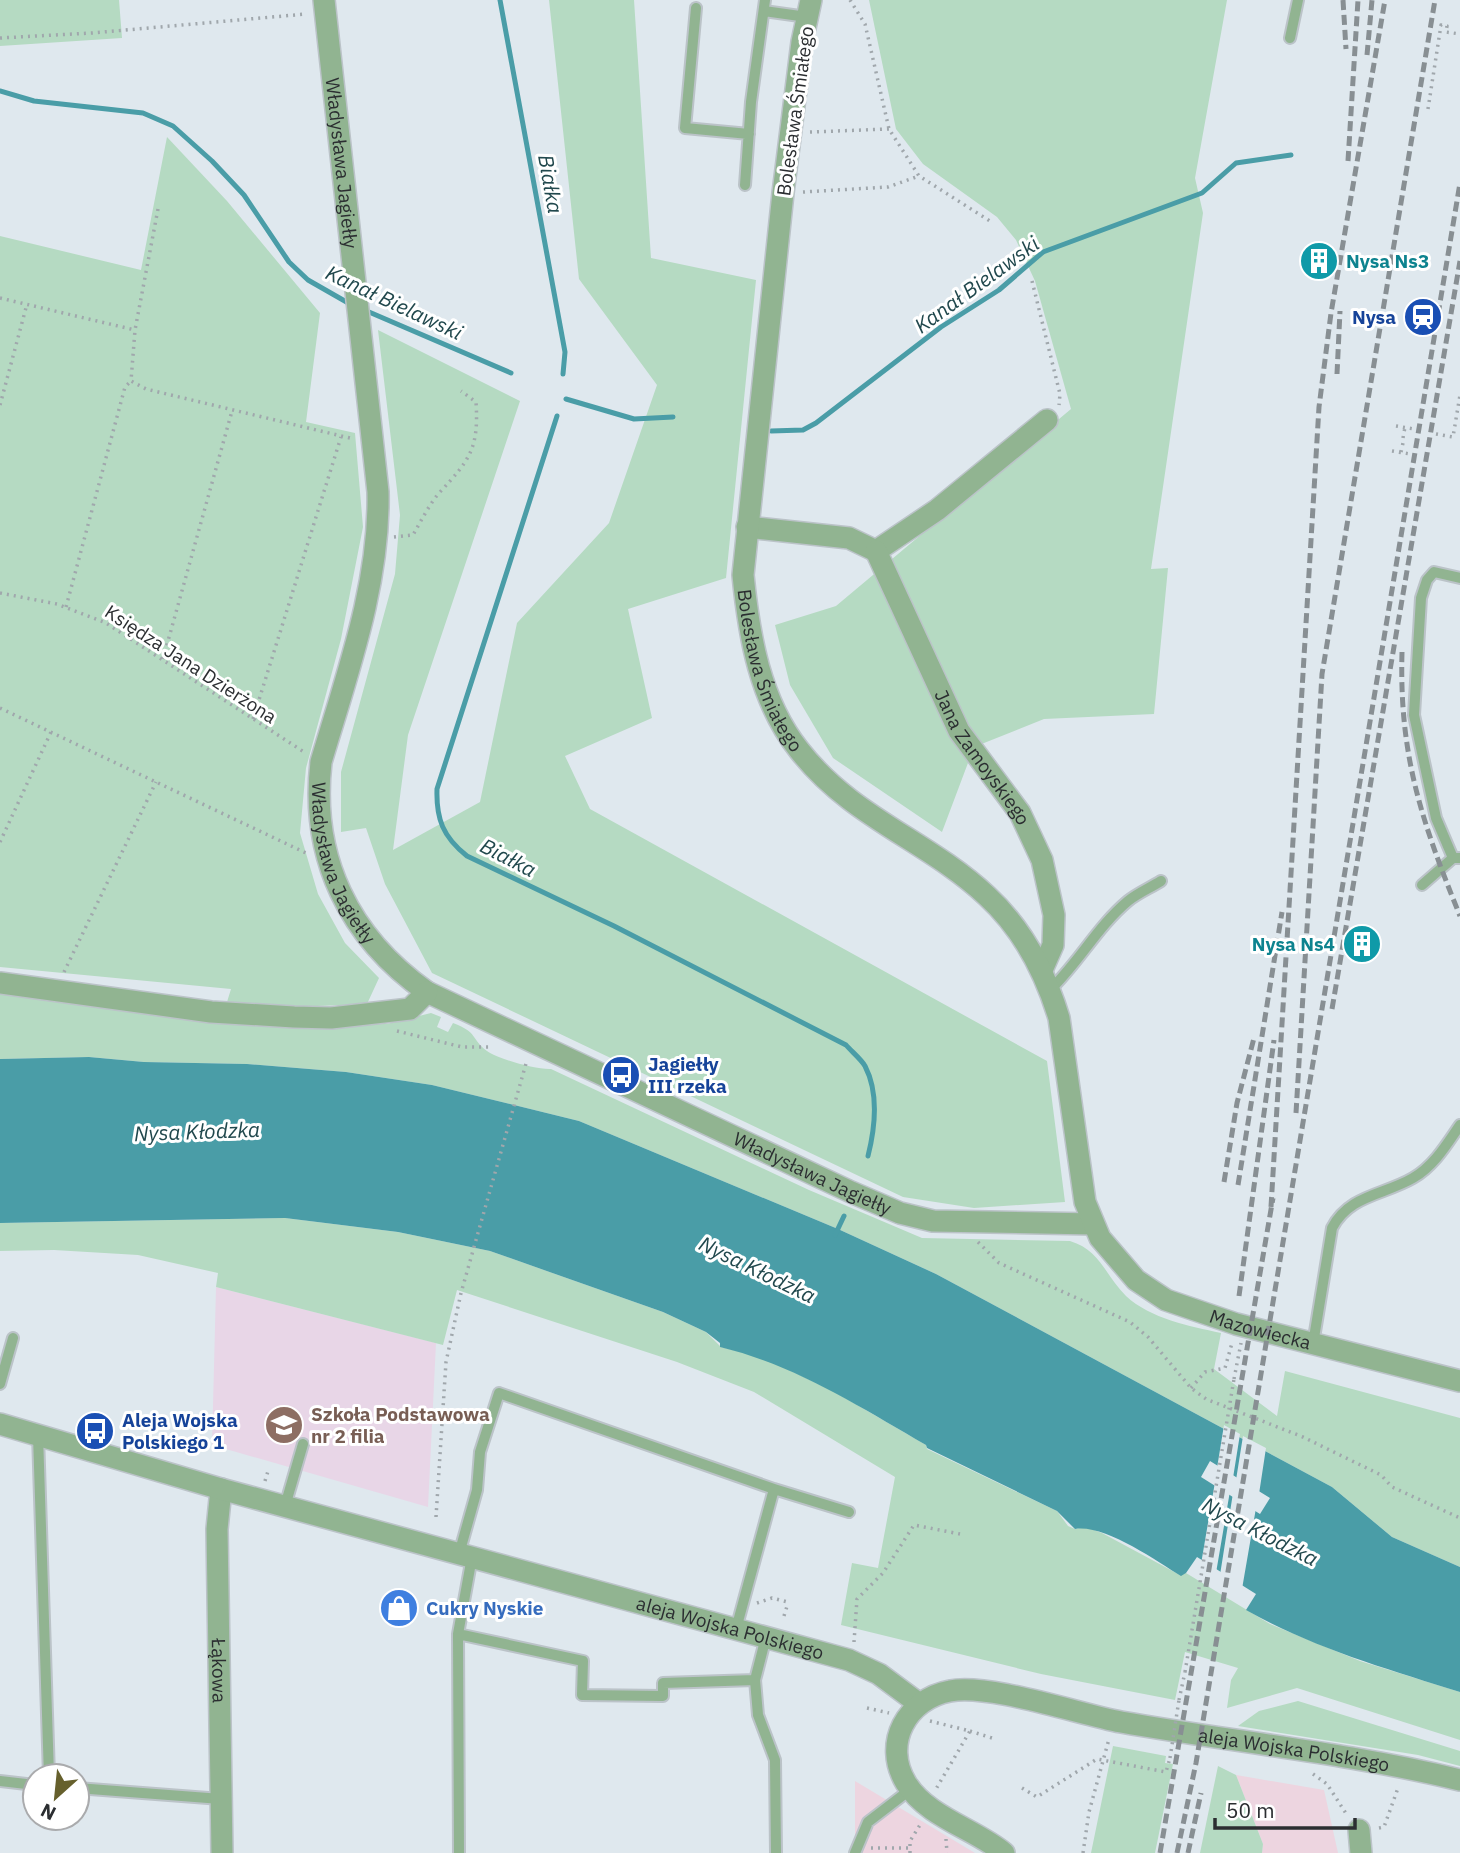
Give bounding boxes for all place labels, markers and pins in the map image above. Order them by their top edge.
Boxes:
building icon: Nysa Ns3 [1298,240,1340,282]
place label: Nysa Ns3 [1346,249,1429,273]
station icon: Nysa [1402,296,1444,338]
place label: Nysa [1352,305,1396,329]
building icon: Nysa Ns4 [1341,923,1383,965]
place label: Nysa Ns4 [1252,932,1335,956]
place label: Jagiełły III rzeka [648,1052,727,1098]
bus stop icon: Jagiełły III rzeka [600,1054,642,1096]
place label: Szkoła Podstawowa nr 2 filia [311,1402,490,1448]
school or university icon: Szkoła Podstawowa nr 2 filia [263,1404,305,1446]
place label: Aleja Wojska Polskiego 1 [122,1408,238,1454]
bus stop icon: Aleja Wojska Polskiego 1 [74,1410,116,1452]
shop icon: Cukry Nyskie [378,1587,420,1629]
place label: Cukry Nyskie [426,1596,543,1620]

